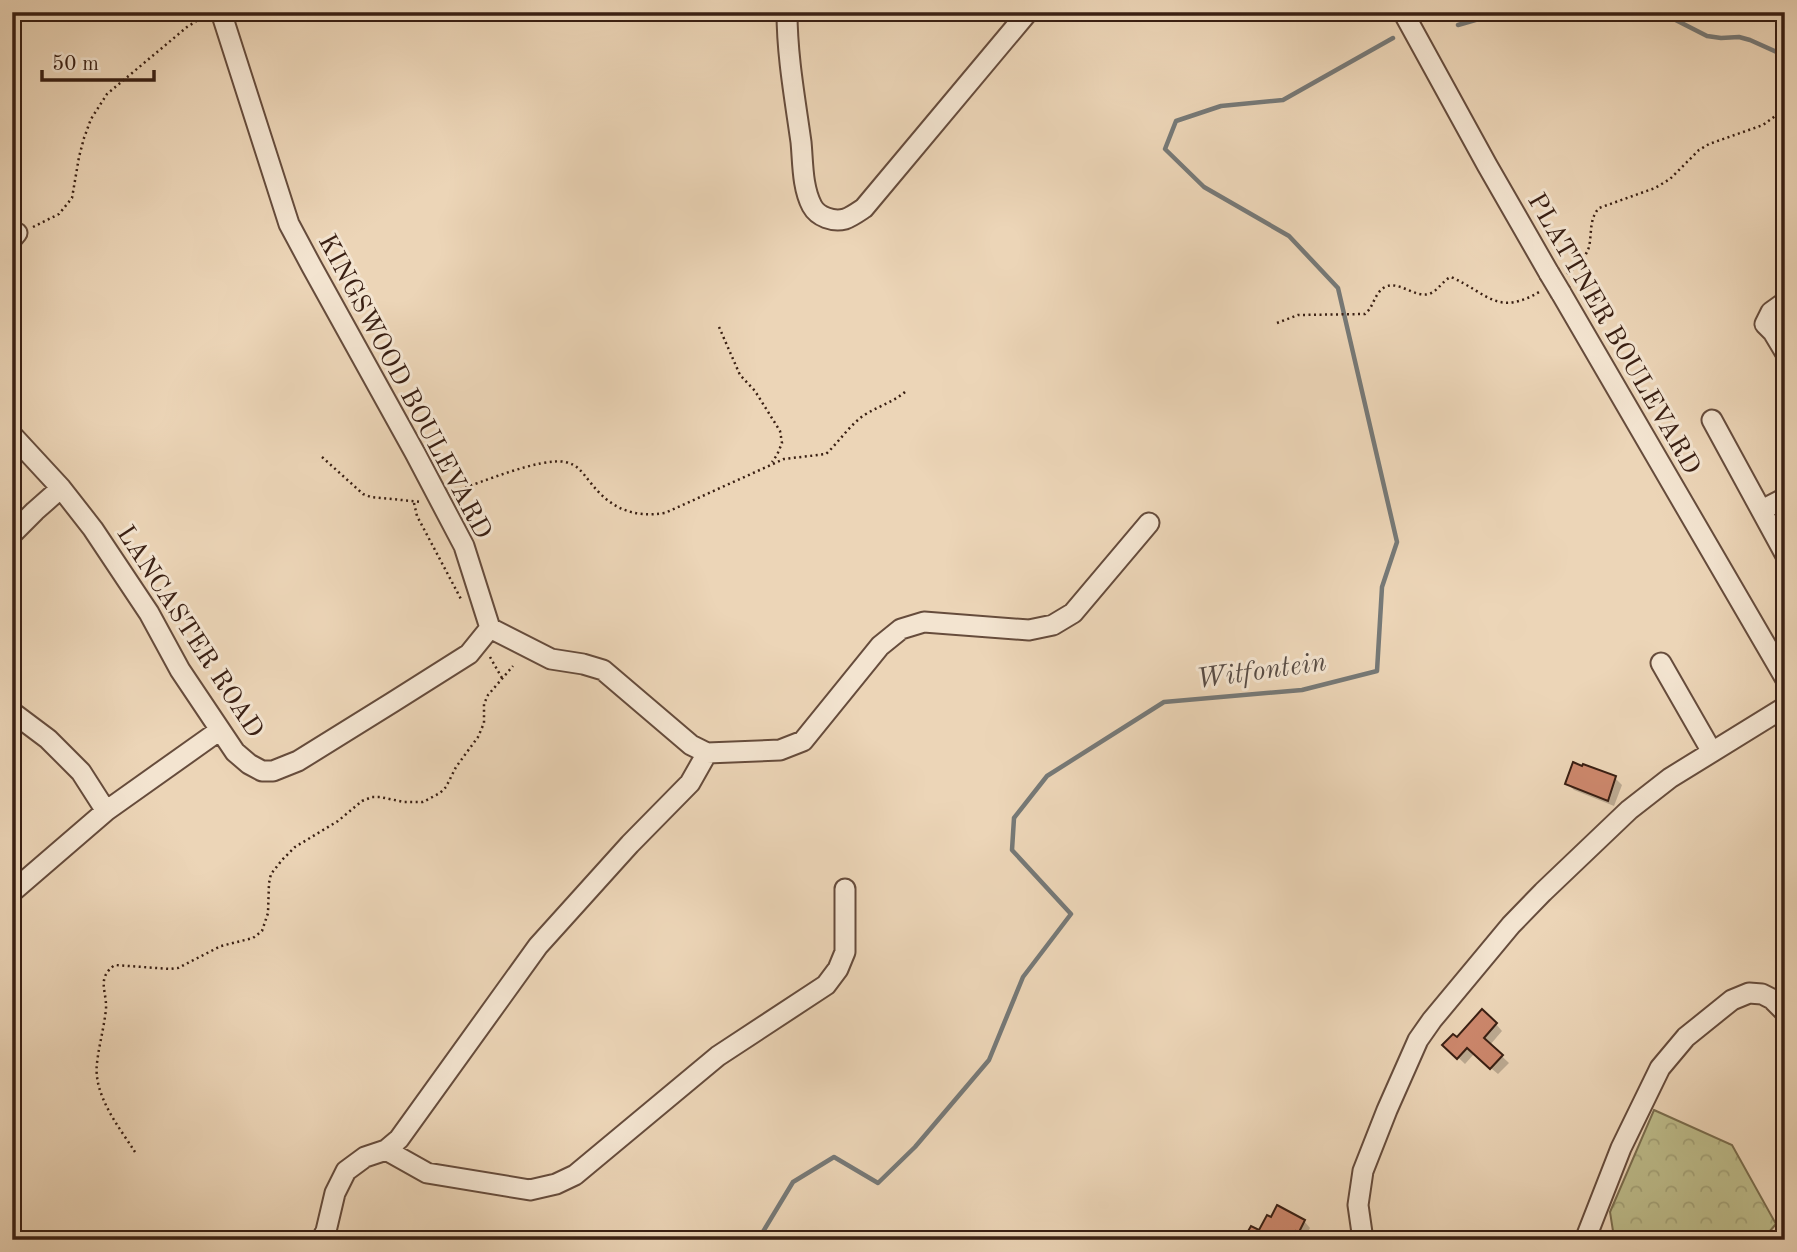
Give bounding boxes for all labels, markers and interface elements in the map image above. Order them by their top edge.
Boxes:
scale bar [42,38,154,82]
text: 50 m [52,54,99,75]
street label: PLATTNER BOULEVARD [1522,189,1704,479]
street label: KINGSWOOD BOULEVARD [313,230,496,544]
street label: LANCASTER ROAD [111,521,268,743]
water label: Witfontein [1194,649,1328,695]

